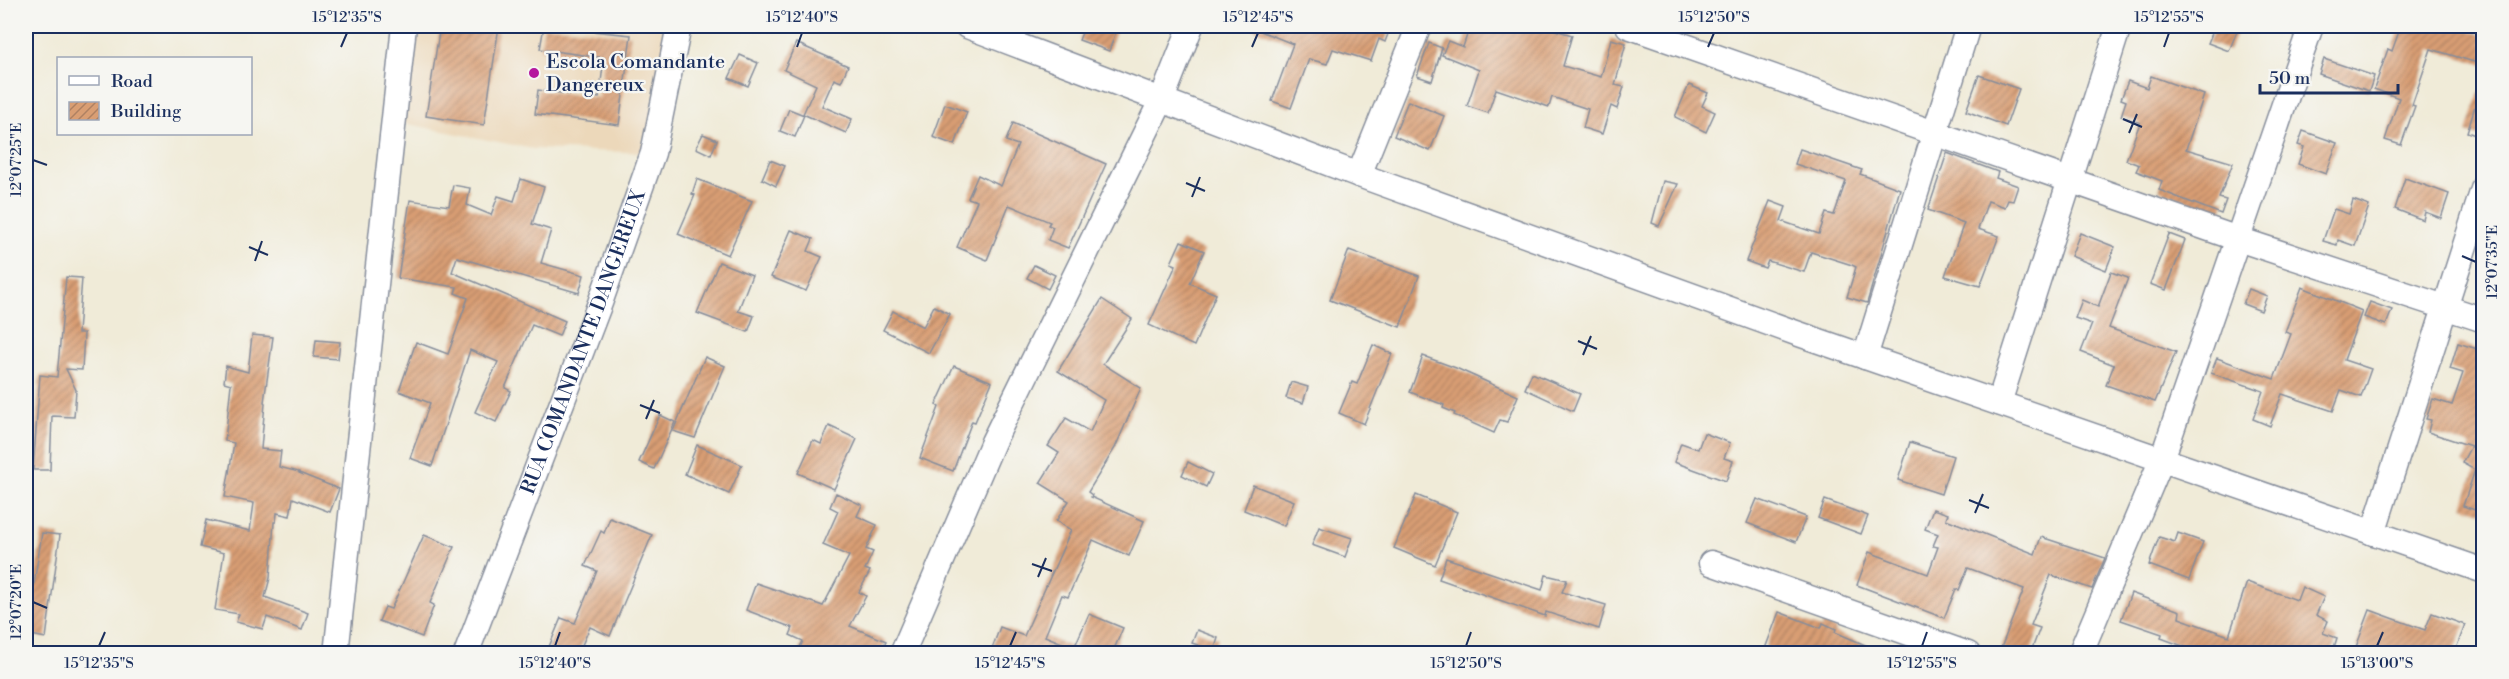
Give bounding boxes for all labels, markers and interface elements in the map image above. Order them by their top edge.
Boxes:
text: 15°12'35"S [312,8,382,27]
text: 15°12'40"S [766,8,838,27]
text: 15°12'45"S [1223,8,1293,27]
text: 15°12'50"S [1678,8,1750,27]
text: 15°12'55"S [2134,8,2204,27]
place label: Escola Comandante Dangereux [546,50,725,98]
legend [57,57,252,135]
scale bar [2260,57,2398,95]
marker: Escola Comandante Dangereux [527,66,541,80]
text: 50 m [2269,67,2311,90]
text: Road [111,70,154,93]
text: Building [110,100,182,123]
text: 12°07'25"E [7,123,26,197]
street label: RUA COMANDANTE DANGEREUX [516,186,651,498]
text: 12°07'35"E [2483,225,2502,299]
text: 12°07'20"E [7,564,26,640]
text: 15°12'35"S [64,654,134,673]
text: 15°12'40"S [519,654,591,673]
text: 15°12'45"S [975,654,1045,673]
text: 15°12'50"S [1430,654,1502,673]
text: 15°12'55"S [1887,654,1957,673]
text: 15°13'00"S [2341,654,2413,673]

